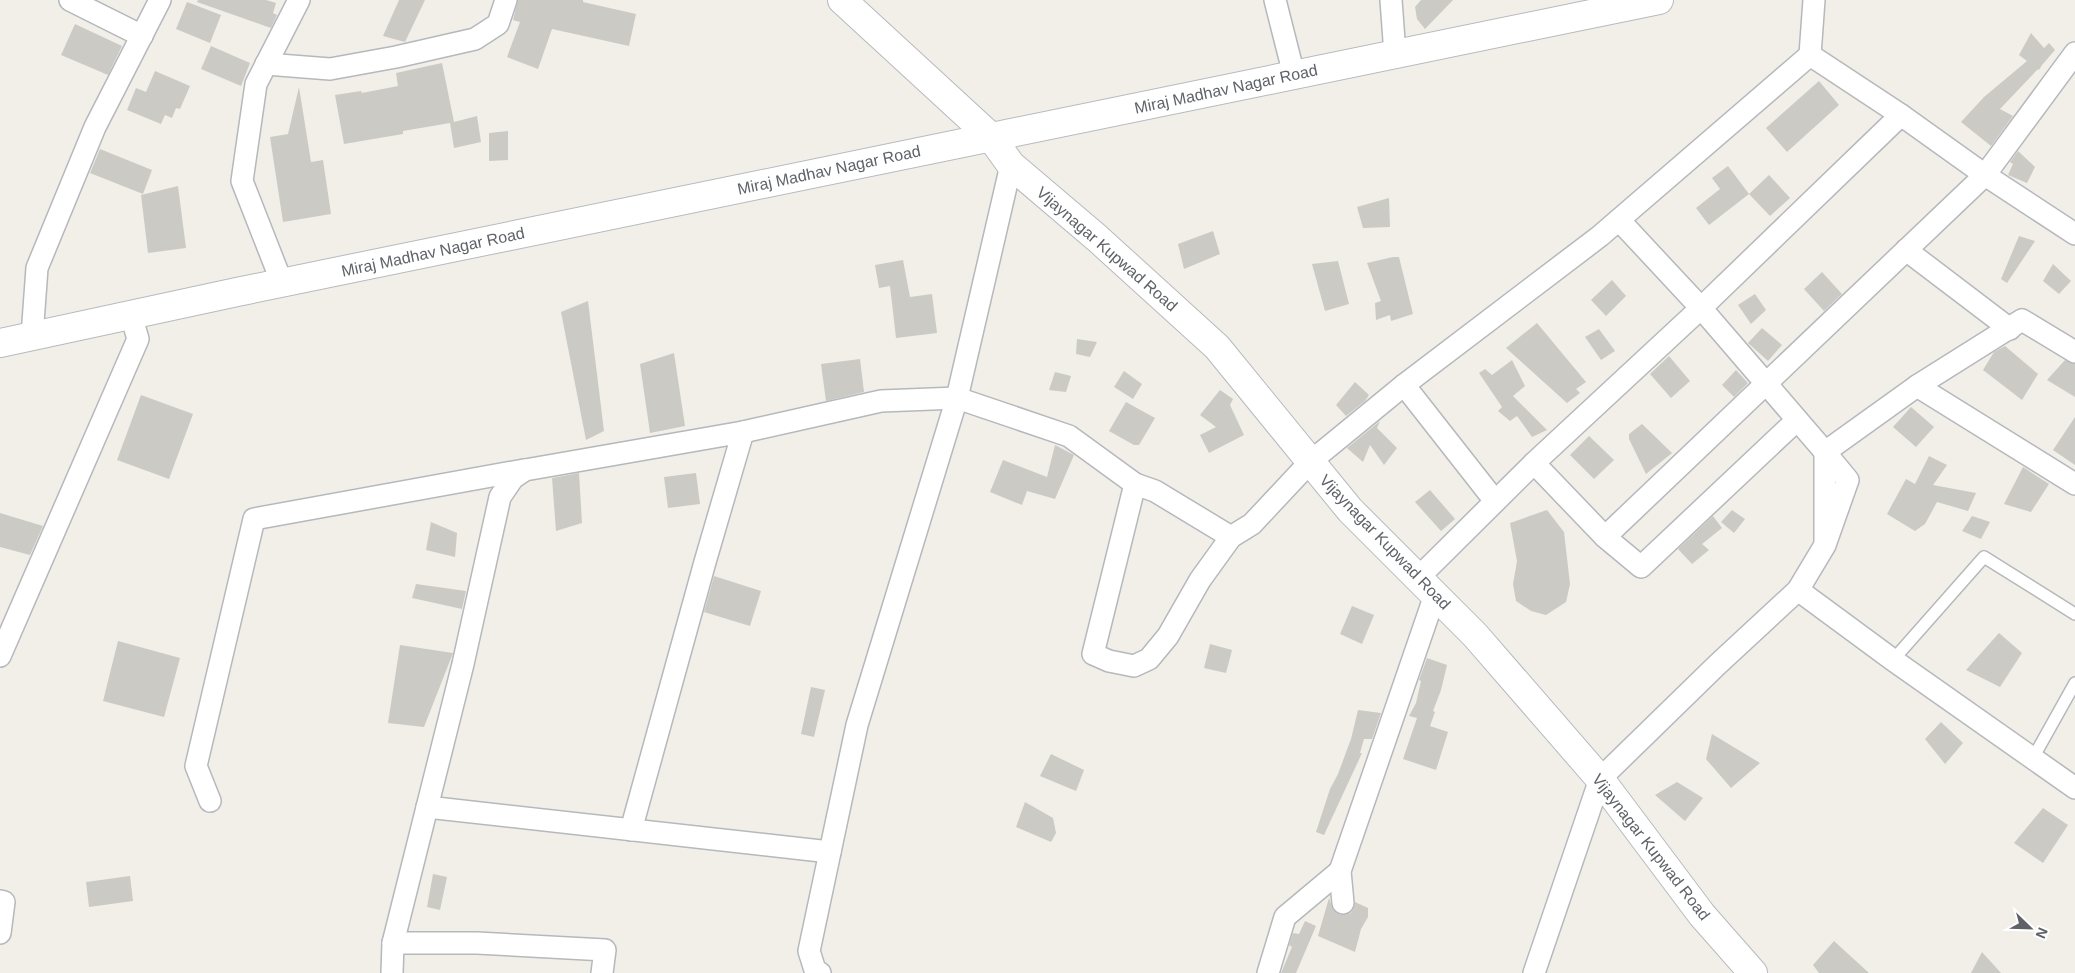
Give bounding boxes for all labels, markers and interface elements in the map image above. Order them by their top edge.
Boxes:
street label: Miraj Madhav Nagar Road [1133,61,1319,117]
street label: Miraj Madhav Nagar Road [736,142,922,198]
street label: Vijaynagar Kupwad Road [1033,183,1181,315]
street label: Miraj Madhav Nagar Road [340,224,526,280]
street label: Vijaynagar Kupwad Road [1316,471,1454,613]
street label: Vijaynagar Kupwad Road [1589,771,1713,923]
north arrow [2005,903,2055,953]
text: N [2033,925,2051,941]

